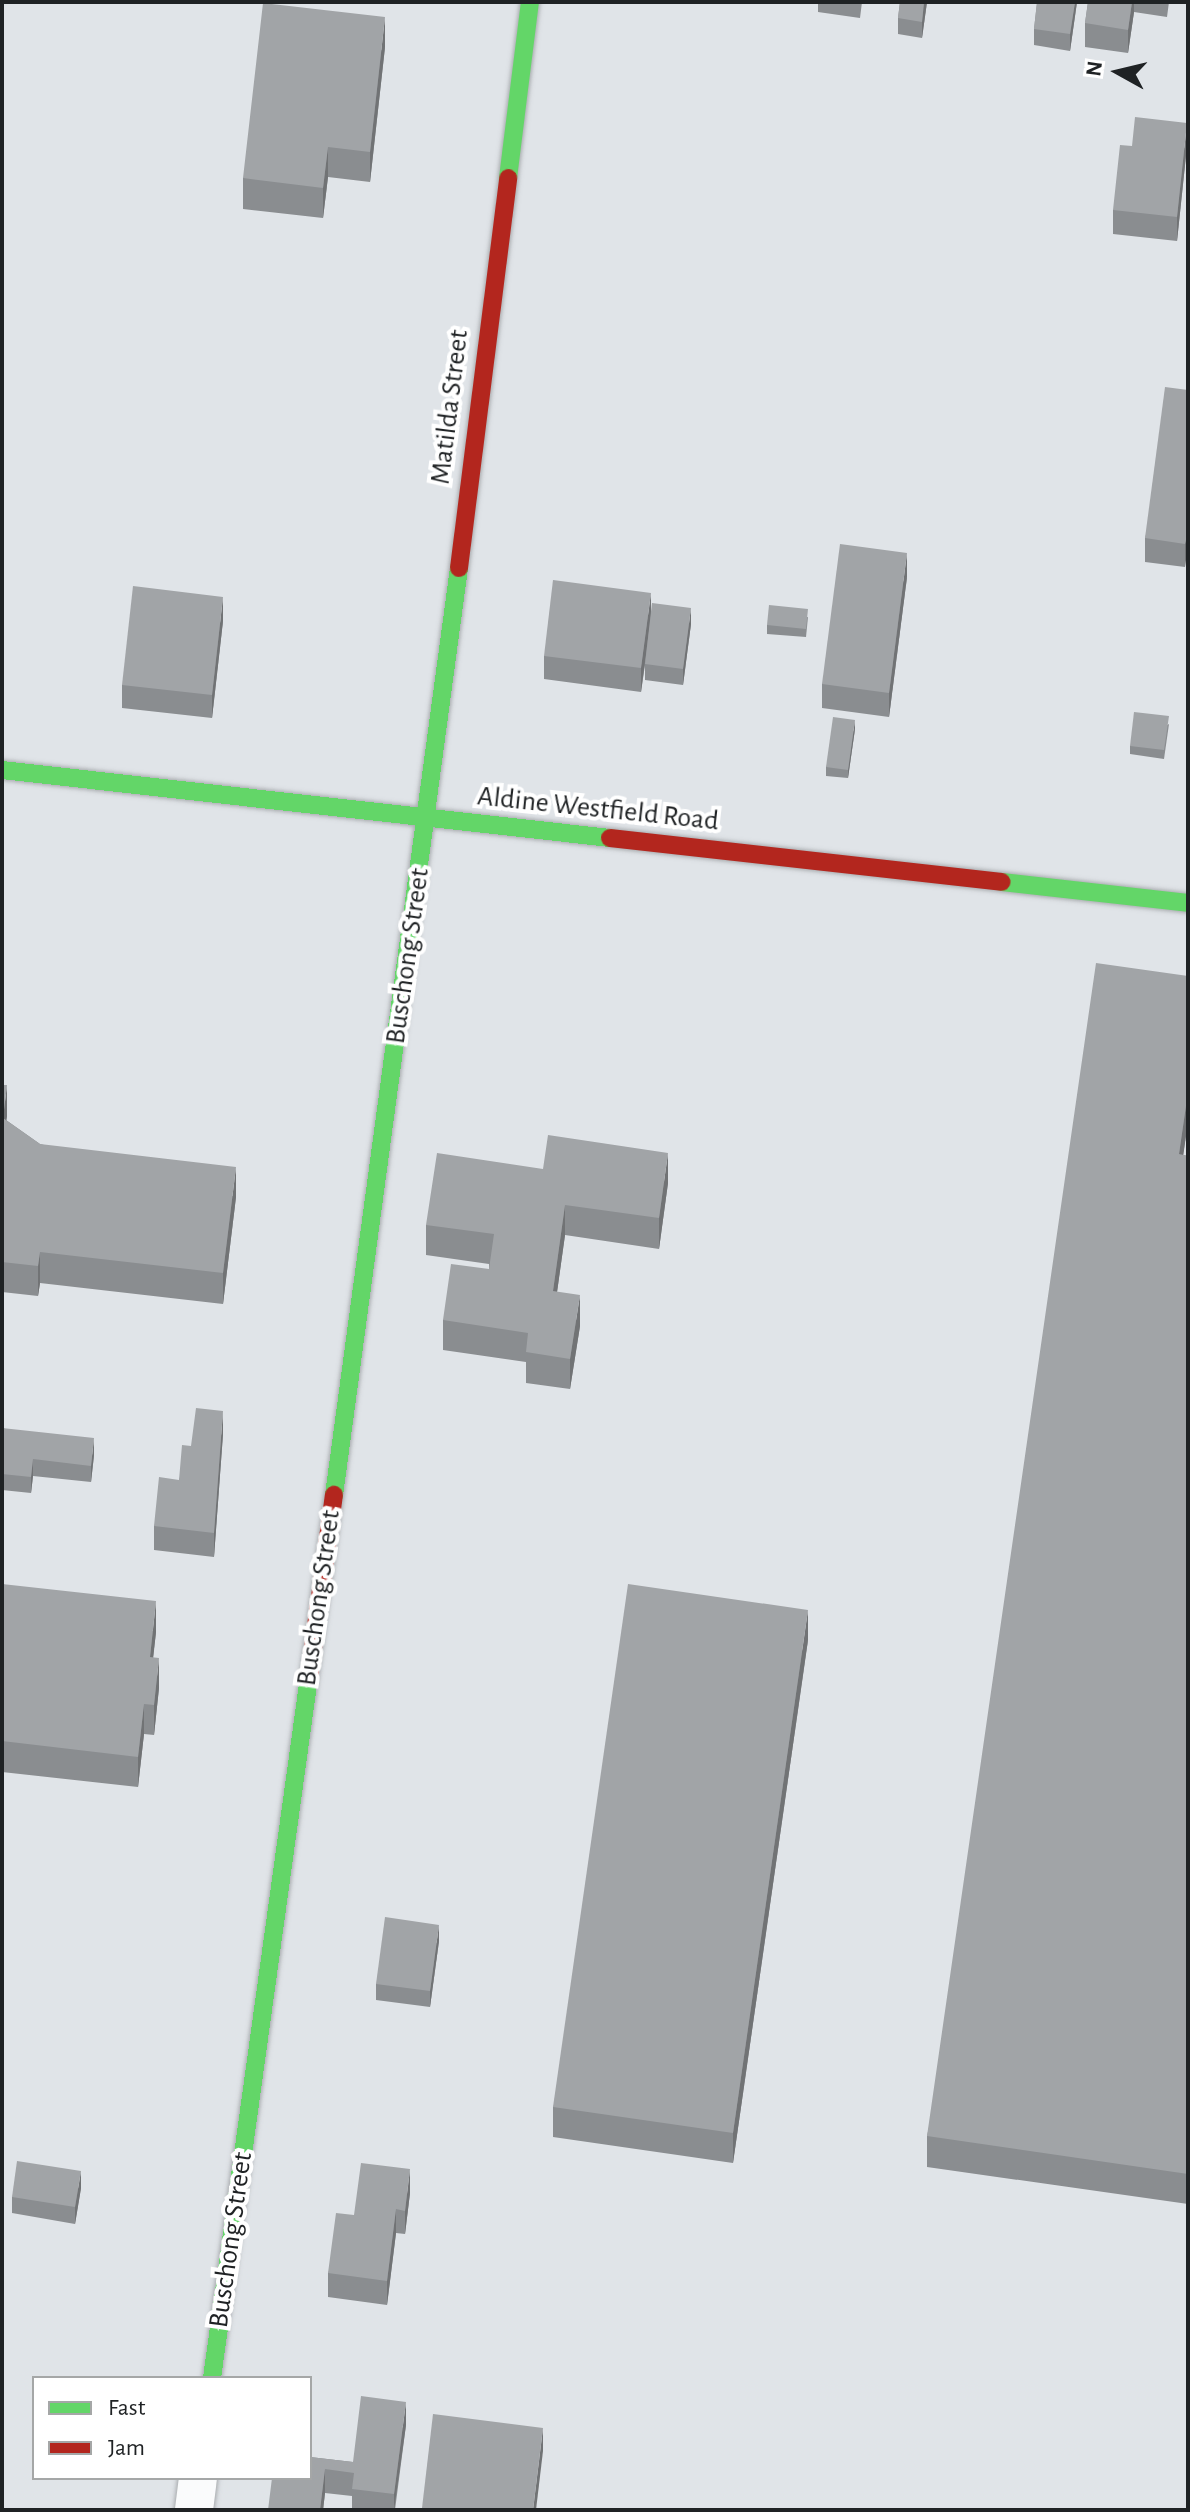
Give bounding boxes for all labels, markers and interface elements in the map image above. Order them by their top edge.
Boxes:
north arrow [1078,32,1158,112]
text: N [1082,60,1106,78]
street label: Matilda Street [424,328,476,486]
street label: Aldine Westfield Road [476,780,720,838]
street label: Buschong Street [379,866,437,1046]
street label: Buschong Street [290,1508,348,1688]
street label: Buschong Street [202,2150,260,2330]
legend [32,2376,312,2480]
text: Fast [108,2396,145,2420]
text: Jam [108,2436,145,2460]

